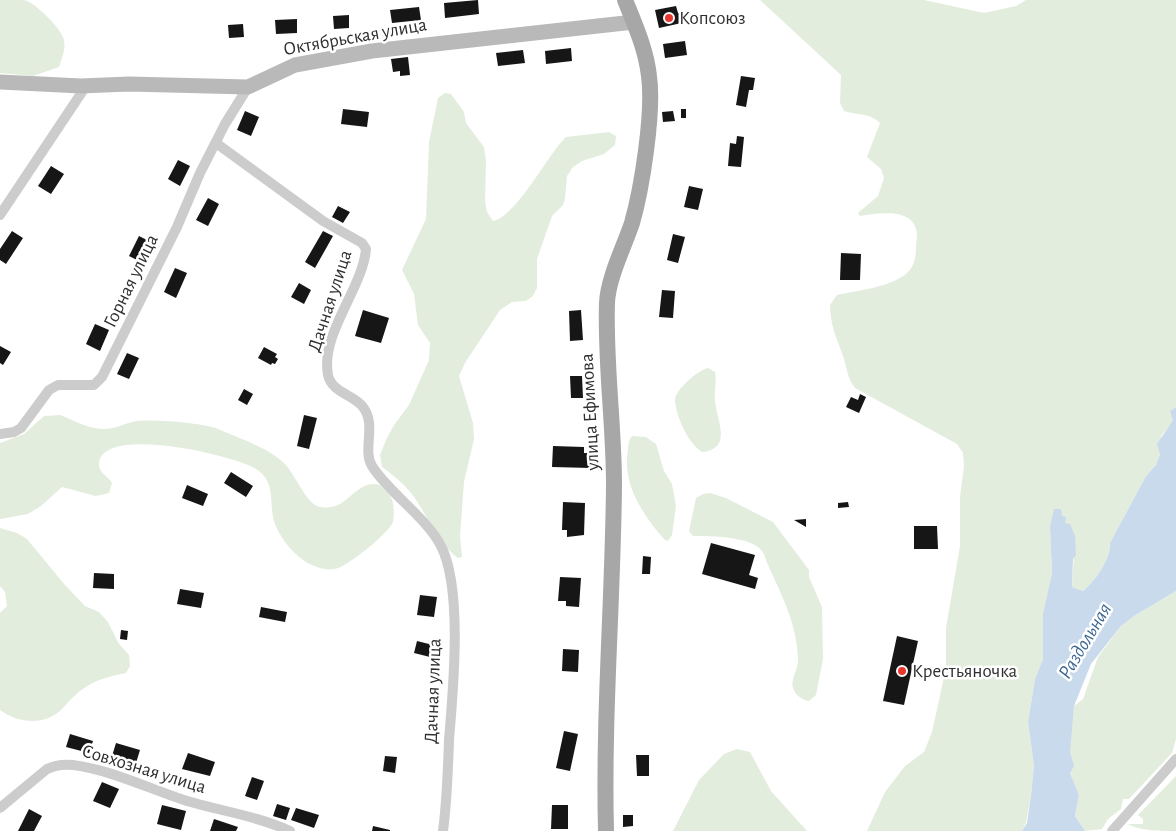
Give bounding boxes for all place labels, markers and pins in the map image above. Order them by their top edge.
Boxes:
place label: Копсоюз [679,7,746,29]
marker: Копсоюз [663,12,675,24]
place label: Крестьяночка [912,660,1017,682]
marker: Крестьяночка [896,665,908,677]

